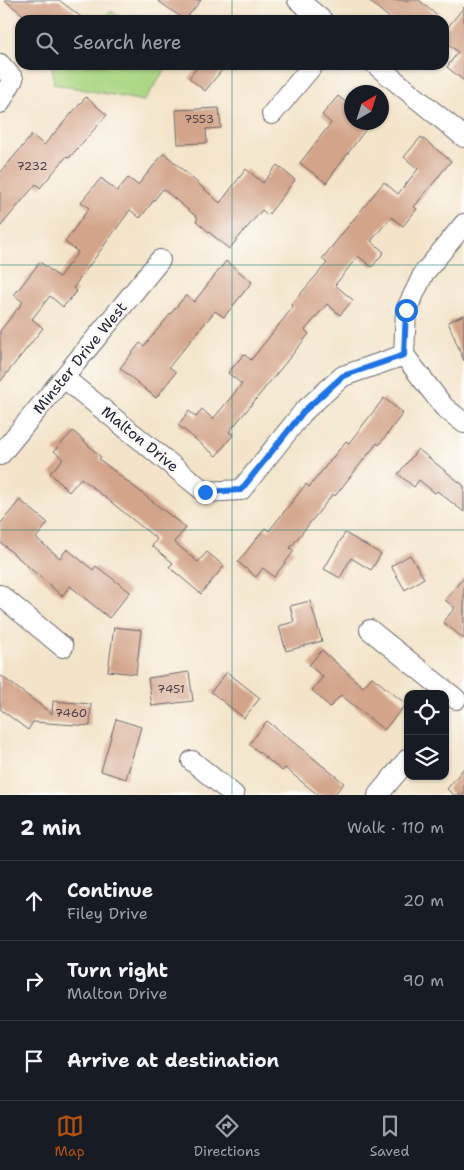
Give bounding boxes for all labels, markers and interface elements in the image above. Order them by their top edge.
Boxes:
search box [15,15,449,70]
icon: search [33,29,61,57]
text: Search here [73,30,182,55]
north arrow [344,85,389,130]
house number: 7553 [184,111,214,127]
house number: 7232 [16,158,48,174]
street label: Minster Drive West [29,298,131,418]
route start [395,299,418,322]
street label: Malton Drive [97,402,183,476]
route end [194,481,217,504]
house number: 7451 [157,681,185,697]
map controls [404,690,449,780]
button: locate [404,690,449,735]
house number: 7460 [55,705,87,721]
button: layers [404,735,449,780]
text: 2 min [20,814,81,842]
text: Walk · 110 m [347,817,444,838]
text: Continue [67,878,153,903]
icon: ahead [20,887,48,915]
text: 20 m [403,890,444,911]
text: Filey Drive [67,903,148,924]
text: Turn right [67,958,168,983]
icon: right [20,967,48,995]
text: 90 m [403,970,444,991]
text: Malton Drive [67,983,168,1004]
icon: arrive [20,1047,48,1075]
text: Arrive at destination [67,1048,279,1073]
tab: Map [55,1112,85,1160]
tab: Directions [194,1112,260,1160]
tab: Saved [370,1112,409,1160]

